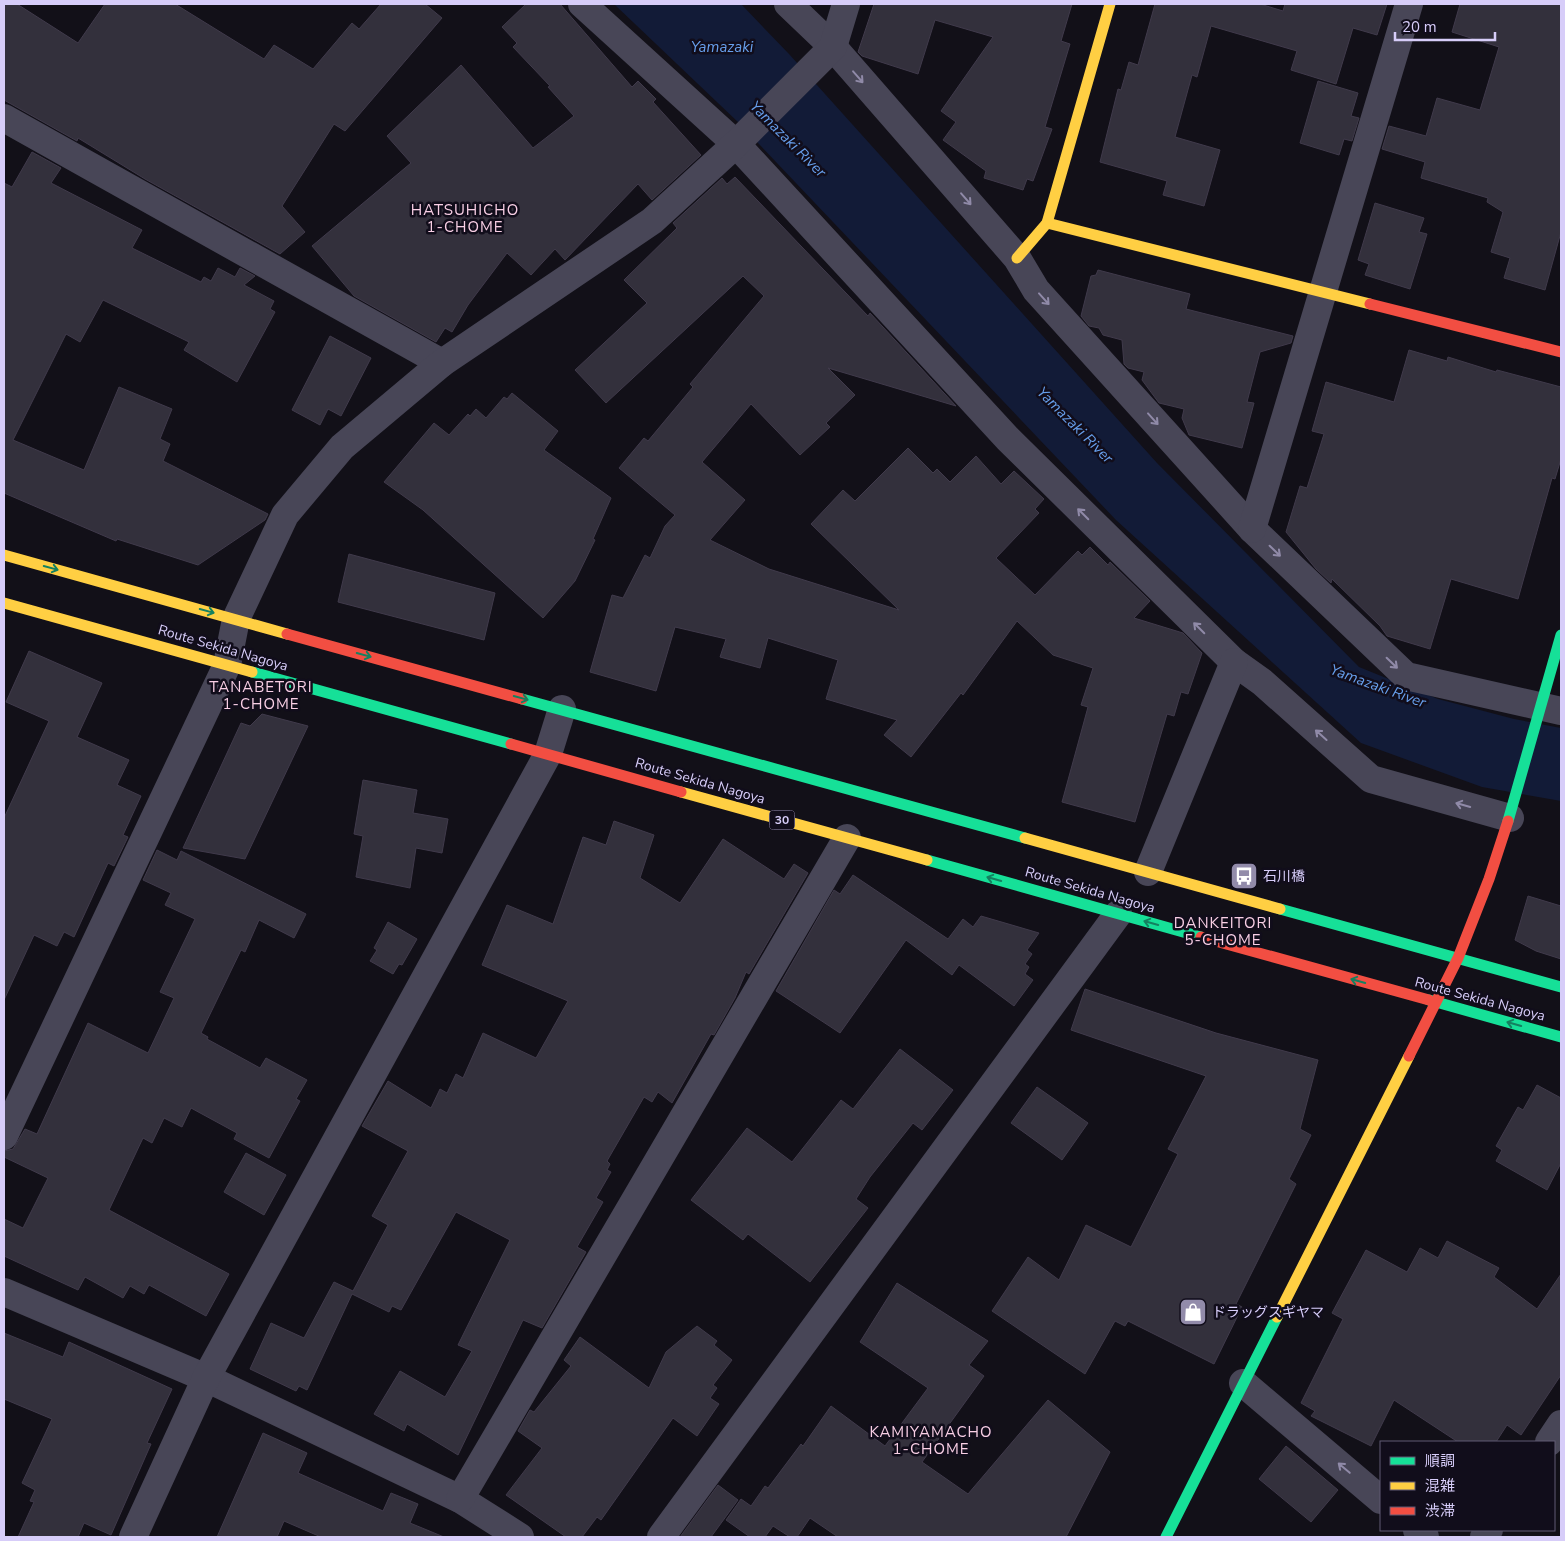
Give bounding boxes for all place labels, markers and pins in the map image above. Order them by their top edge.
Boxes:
bus stop icon: 石川橋 [1229,861,1259,891]
place label: 石川橋 [1263,867,1305,886]
shop icon: ドラッグスギヤマ [1178,1297,1208,1327]
place label: ドラッグスギヤマ [1212,1303,1324,1322]

